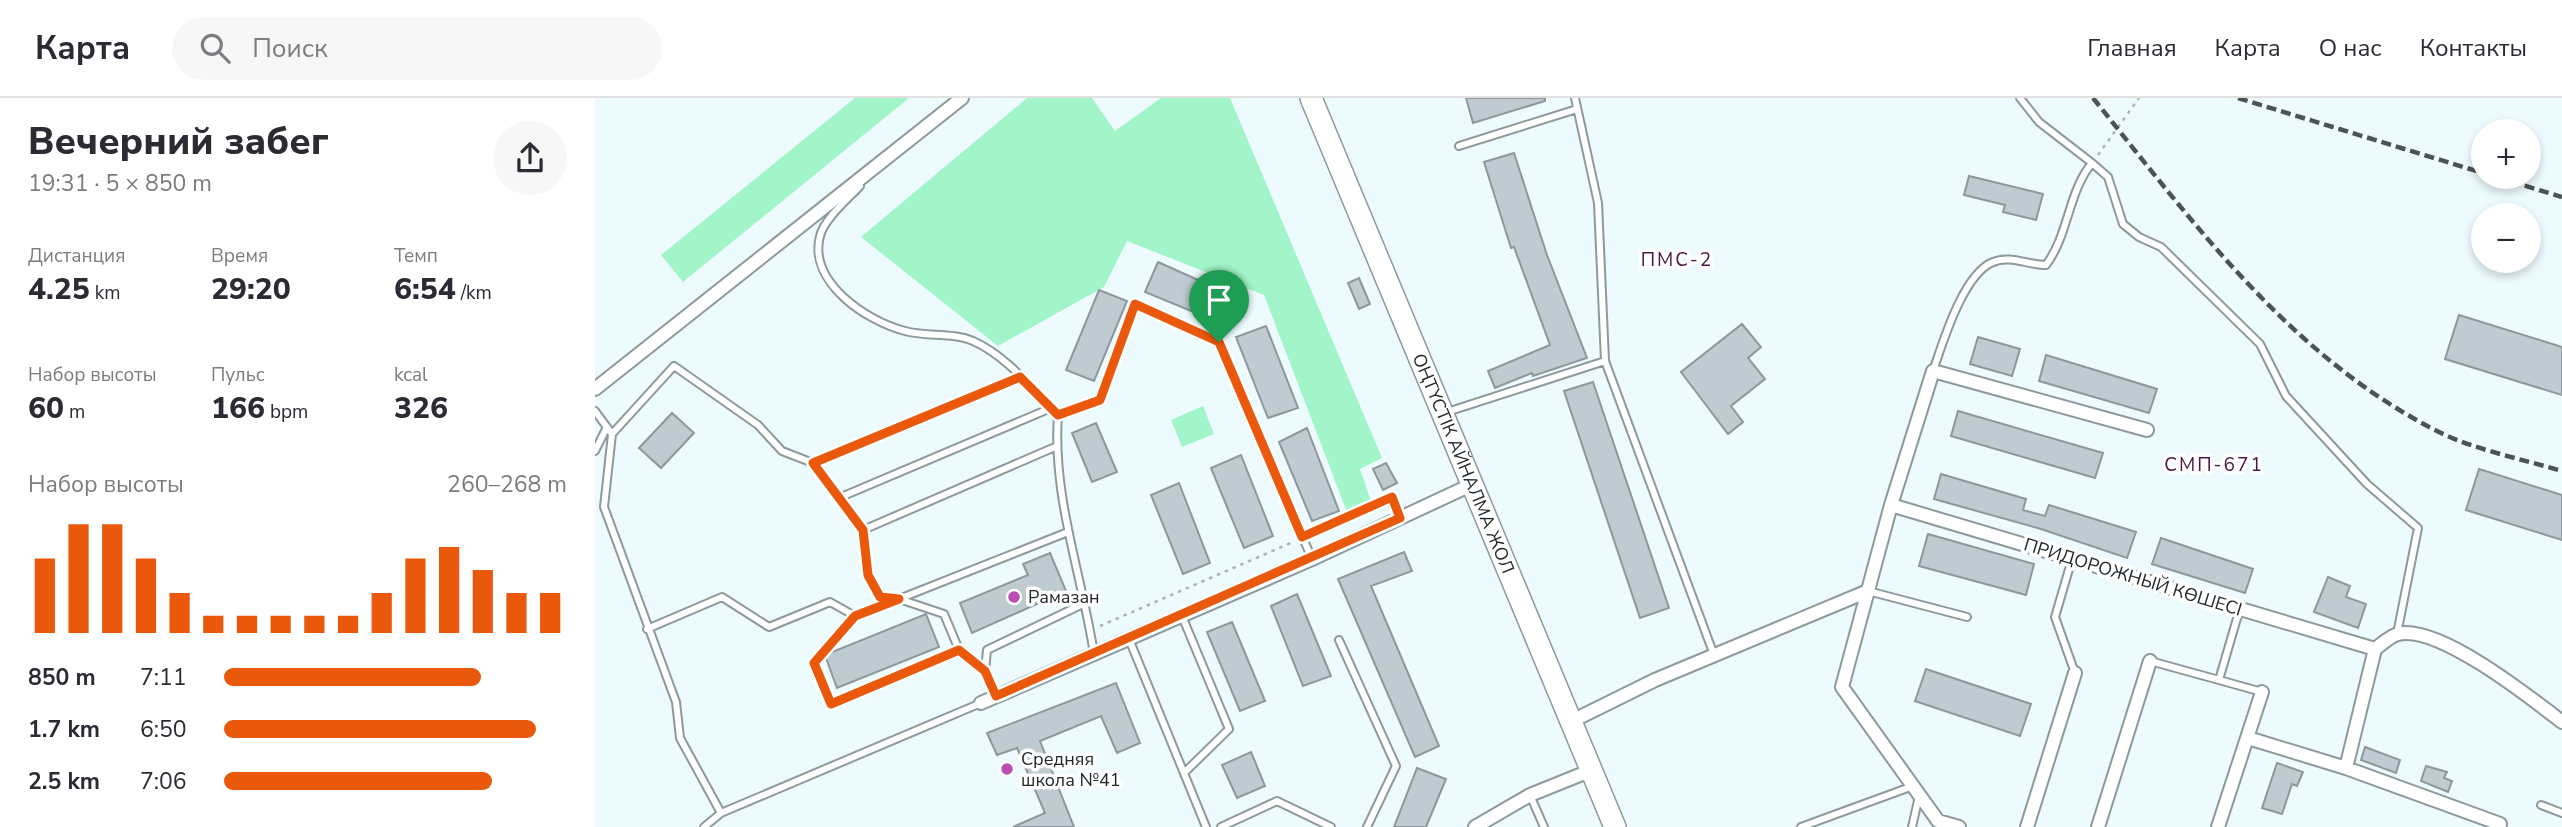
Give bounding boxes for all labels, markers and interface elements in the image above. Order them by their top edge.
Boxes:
search box [172,17,662,80]
text: Карта [35,26,130,71]
icon: search [196,29,234,67]
text: Поиск [252,31,328,66]
text: Главная [2087,32,2177,64]
text: Карта [2215,32,2281,64]
text: О нас [2319,32,2382,64]
text: Контакты [2420,32,2527,64]
text: Вечерний забег [28,116,329,167]
map controls [2471,119,2541,273]
button: + [2471,119,2541,189]
button: share [493,121,567,195]
text: 19:31 · 5 × 850 m [28,168,212,199]
button: − [2471,203,2541,273]
text: Дистанция [28,243,125,269]
text: Время [211,243,268,269]
text: Темп [394,243,438,269]
district label: ПМС-2 [1641,247,1713,273]
text: 4.25 [28,269,90,310]
text: 29:20 [211,269,291,310]
text: 6:54 [394,269,456,310]
pin [1189,270,1249,342]
text: km [90,280,120,306]
text: /km [456,280,492,306]
icon: arrive [1200,281,1238,319]
street label: ОҢТҮСТІК АЙНАЛМА ЖОЛ [1407,350,1520,577]
text: Набор высоты [28,362,157,388]
text: Пульс [211,362,265,388]
text: kcal [394,362,428,388]
text: 60 [28,388,64,429]
text: 166 [211,388,265,429]
text: 326 [394,388,448,429]
text: m [64,399,85,425]
text: bpm [265,399,308,425]
district label: СМП-671 [2164,452,2264,478]
text: Набор высоты [28,469,184,500]
text: 260–268 m [447,469,567,500]
street label: ПРИДОРОЖНЫЙ КӨШЕСІ [2021,532,2245,622]
place label: Рамазан [1028,585,1100,609]
marker: Рамазан [1006,589,1022,605]
text: 850 m [28,662,96,693]
text: 7:11 [140,662,187,693]
text: 1.7 km [28,714,100,745]
text: 6:50 [140,714,187,745]
place label: Средняя школа №41 [1021,747,1121,792]
marker: Средняя школа №41 [999,761,1015,777]
text: 2.5 km [28,766,100,797]
text: 7:06 [140,766,187,797]

